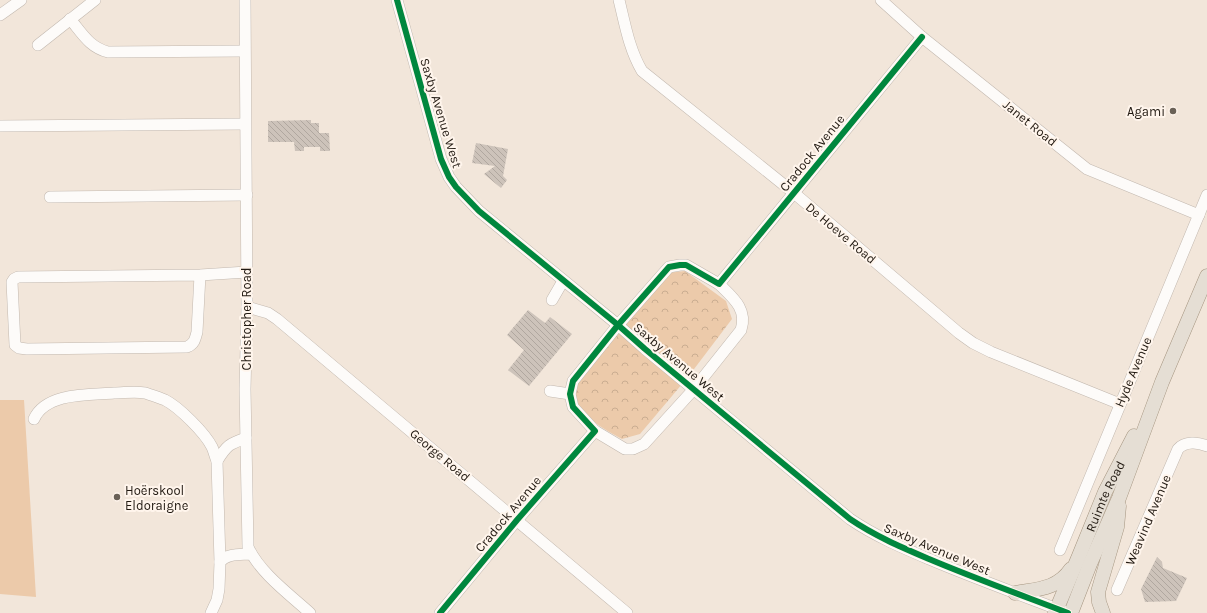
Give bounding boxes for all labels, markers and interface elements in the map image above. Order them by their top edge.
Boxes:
street label: Saxby Avenue West [417,56,465,170]
street label: Janet Road [1000,97,1060,149]
place label: Agami [1127,104,1165,119]
marker: Agami [1168,106,1178,116]
street label: Cradock Avenue [776,111,848,194]
street label: De Hoeve Road [803,199,879,267]
street label: Christopher Road [239,267,254,371]
street label: Saxby Avenue West [631,320,728,404]
street label: Hyde Avenue [1111,334,1155,409]
street label: George Road [407,426,473,484]
street label: Ruimte Road [1082,458,1127,534]
street label: Weavind Avenue [1122,472,1174,568]
street label: Cradock Avenue [472,473,544,555]
place label: Hoërskool Eldoraigne [125,483,189,513]
marker: Hoërskool Eldoraigne [112,492,122,502]
street label: Saxby Avenue West [882,520,992,578]

